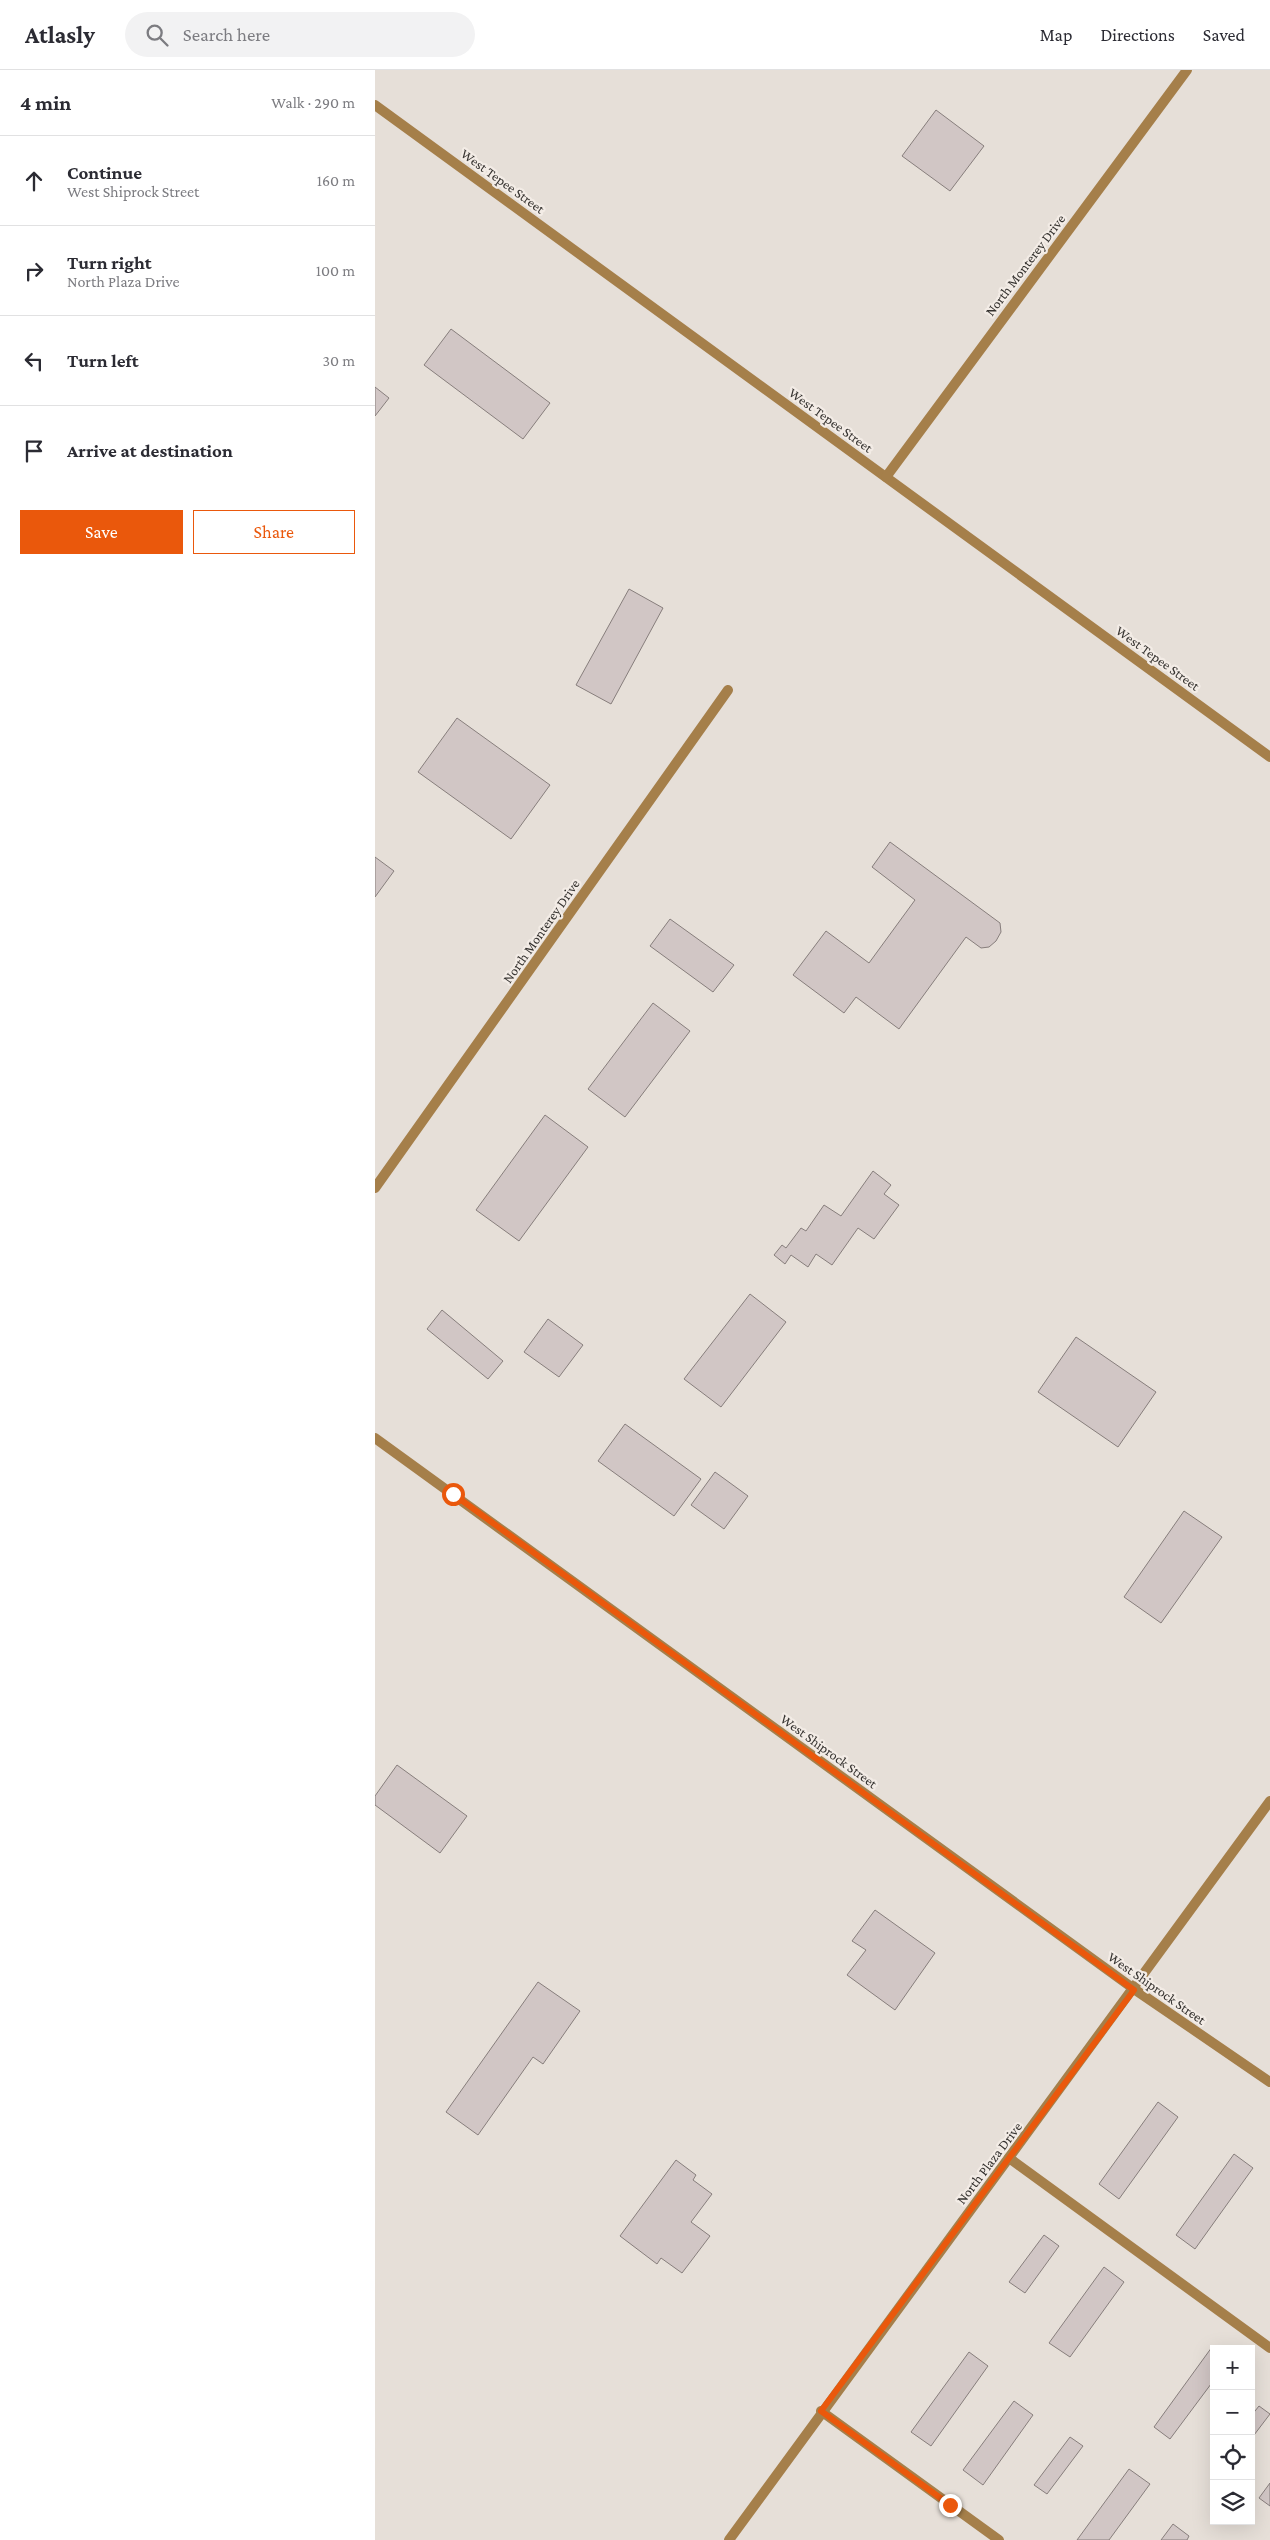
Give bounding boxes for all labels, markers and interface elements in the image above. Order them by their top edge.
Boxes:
search box [125,12,475,57]
text: Atlasly [25,21,95,48]
icon: search [143,21,171,49]
text: Search here [183,24,270,45]
text: Map [1040,25,1072,45]
text: Directions [1100,25,1175,45]
text: Saved [1203,25,1245,45]
text: 4 min [20,91,71,115]
text: Walk · 290 m [271,94,355,111]
street label: West Tepee Street [458,145,548,217]
text: Continue [67,162,142,183]
icon: ahead [20,167,48,195]
text: 160 m [317,172,355,189]
text: West Shiprock Street [67,183,199,200]
street label: North Monterey Drive [982,211,1068,319]
text: Turn right [67,252,152,273]
icon: right [20,257,48,285]
text: 100 m [316,262,355,279]
text: North Plaza Drive [67,273,180,290]
icon: left [20,347,48,375]
text: Turn left [67,350,139,371]
text: 30 m [323,352,355,369]
street label: West Tepee Street [786,384,876,456]
icon: arrive [20,437,48,465]
text: Arrive at destination [67,440,233,461]
button: Save [20,510,183,554]
button: Share [193,510,355,554]
street label: West Tepee Street [1113,622,1203,694]
street label: North Monterey Drive [499,876,583,986]
route start [442,1483,465,1506]
street label: West Shiprock Street [777,1711,881,1792]
street label: West Shiprock Street [1105,1948,1209,2028]
street label: North Plaza Drive [953,2119,1025,2207]
map controls [1210,2345,1255,2525]
button: + [1210,2345,1255,2390]
button: − [1210,2390,1255,2435]
button: locate [1210,2435,1255,2480]
button: layers [1210,2480,1255,2525]
route end [939,2494,962,2517]

